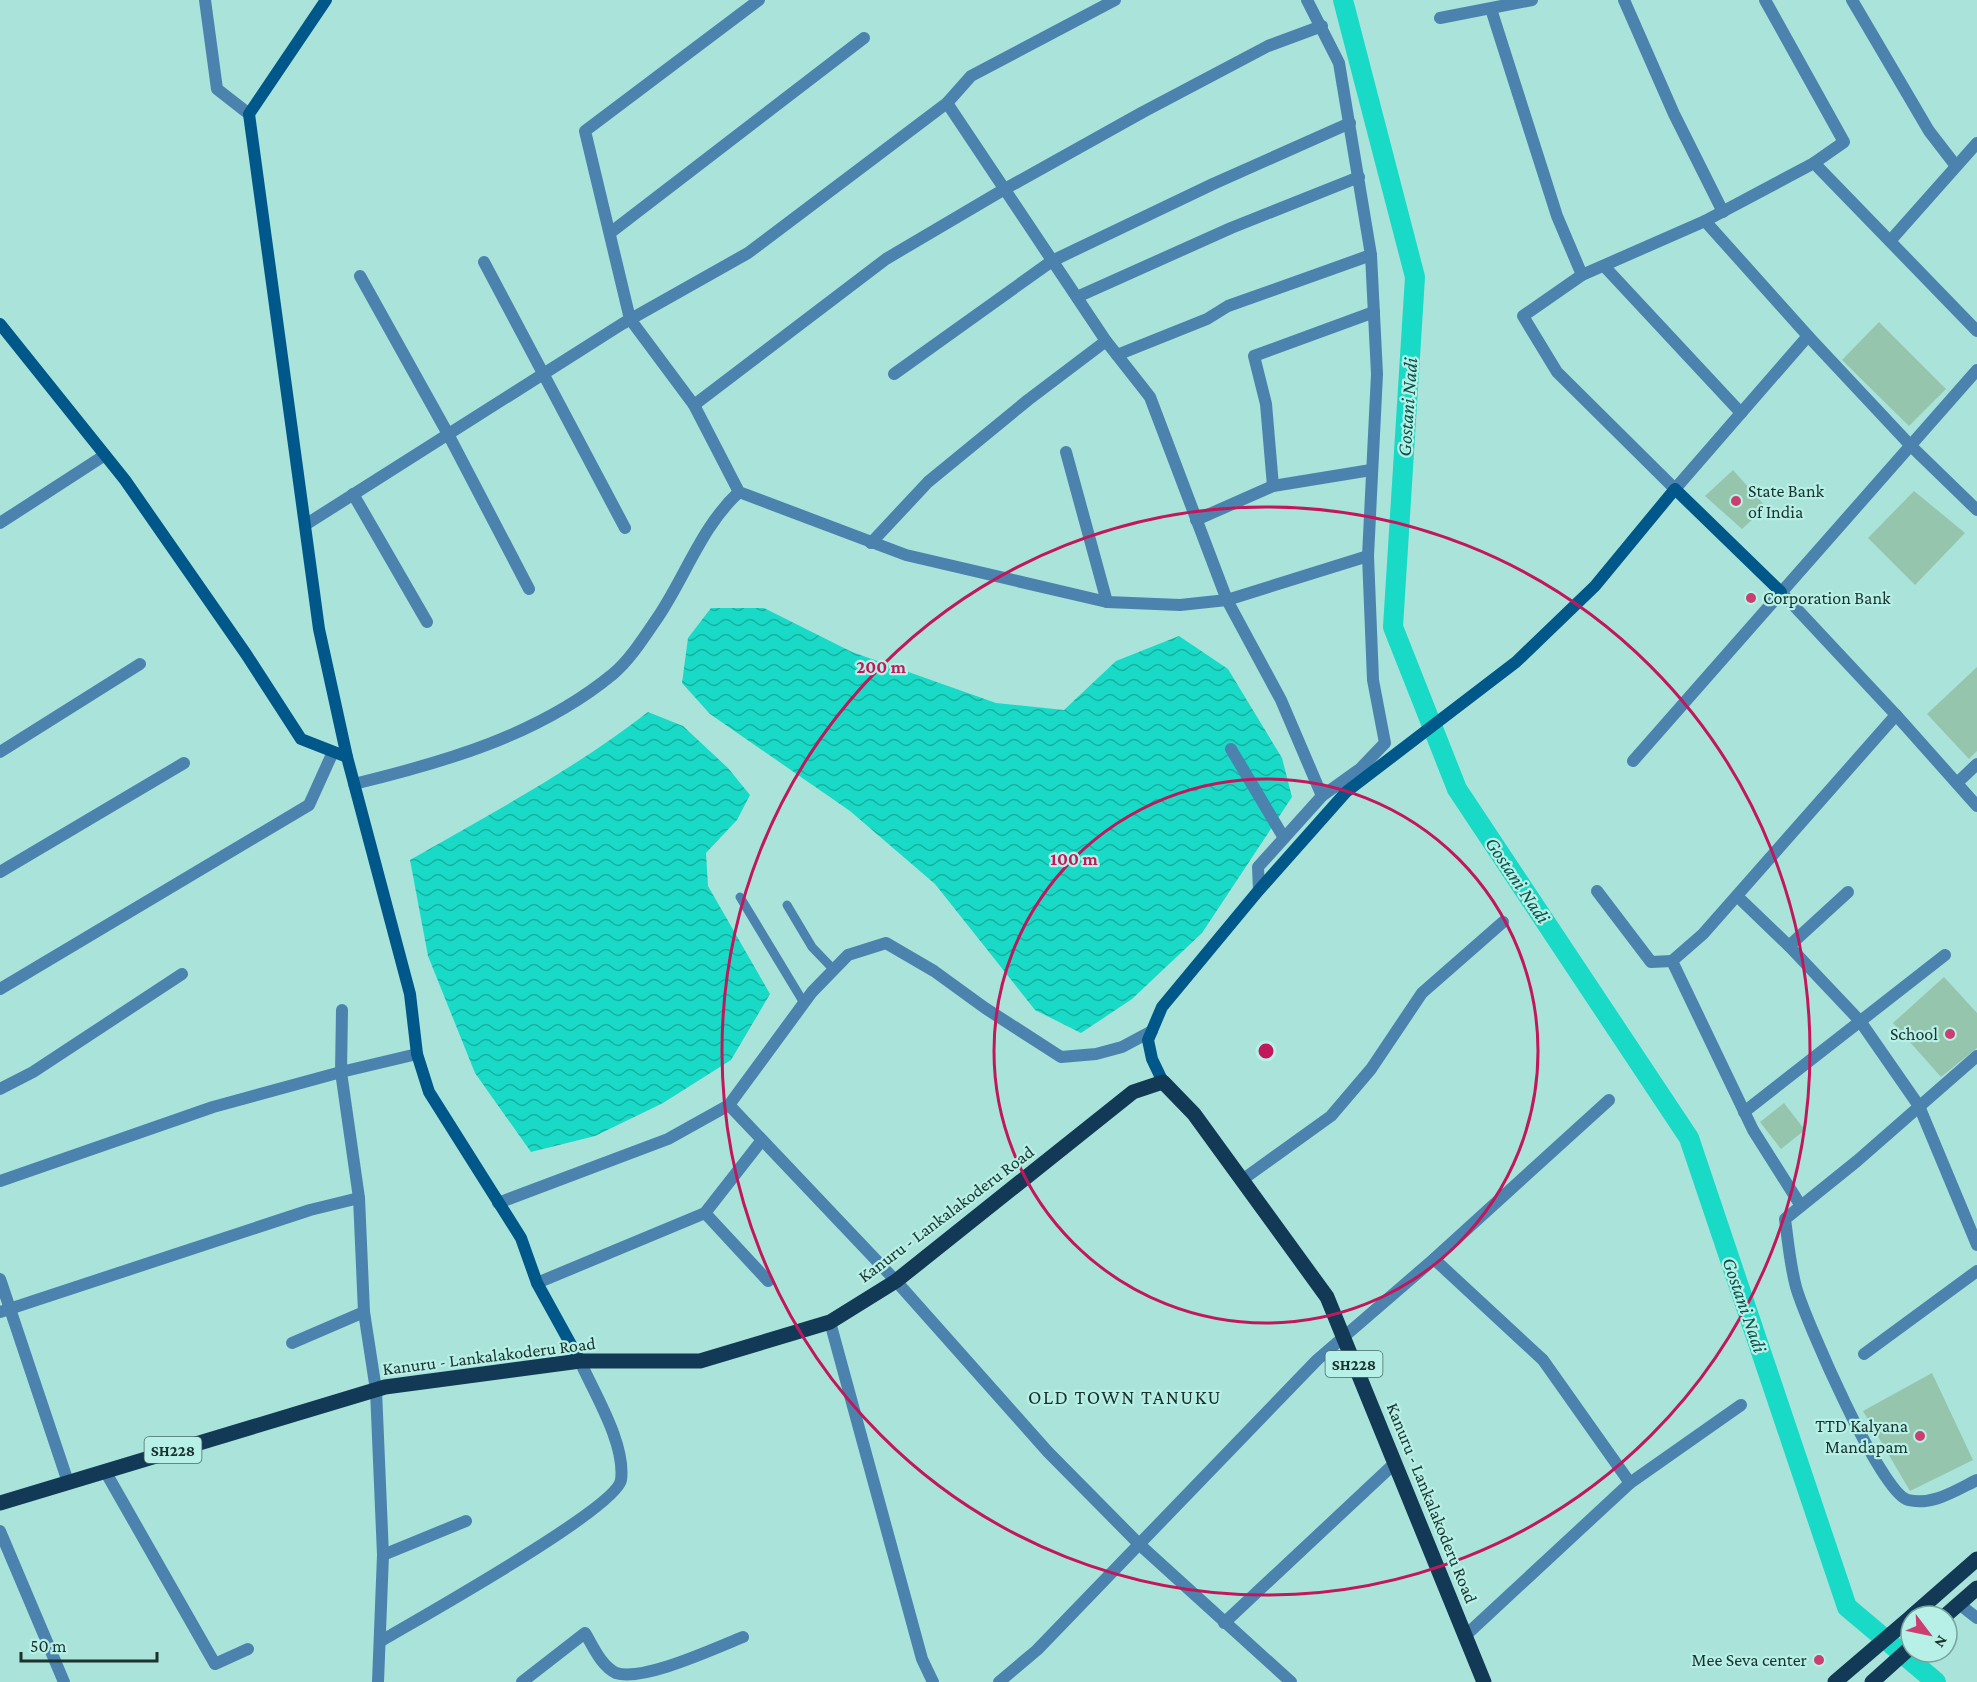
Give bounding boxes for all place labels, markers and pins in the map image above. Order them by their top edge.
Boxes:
place label: State Bank of India [1748,481,1825,522]
marker: State Bank of India [1729,494,1743,508]
place label: Corporation Bank [1763,588,1891,608]
marker: Corporation Bank [1744,591,1758,605]
place label: School [1890,1024,1938,1044]
marker: School [1943,1027,1957,1041]
centre of rings [1256,1041,1276,1061]
place label: TTD Kalyana Mandapam [1815,1416,1909,1457]
marker: TTD Kalyana Mandapam [1913,1429,1927,1443]
place label: Mee Seva center [1692,1650,1808,1670]
marker: Mee Seva center [1812,1653,1826,1667]

